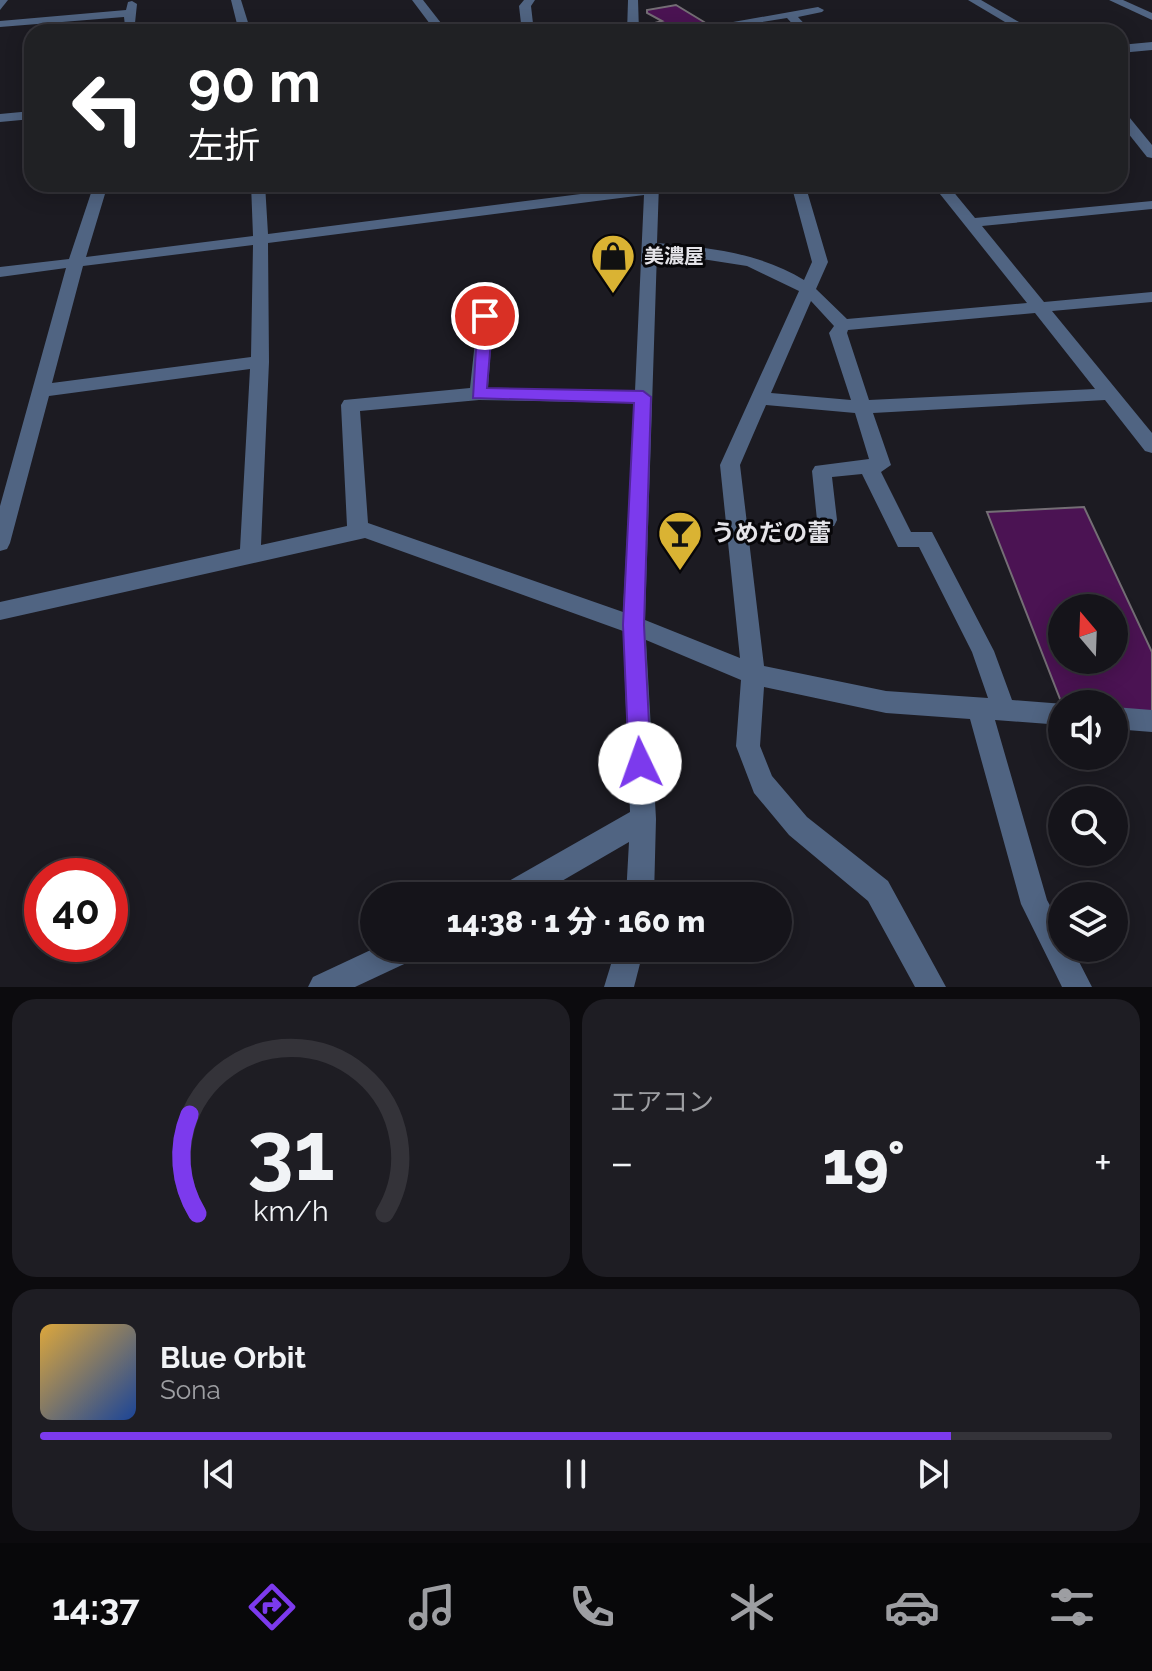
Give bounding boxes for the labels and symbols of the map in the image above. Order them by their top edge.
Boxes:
shop icon: 美濃屋 [589,232,637,295]
place label: 美濃屋 [644,244,704,268]
pin [451,282,519,350]
bar icon: うめだの蕾 [656,509,704,572]
place label: うめだの蕾 [711,518,831,547]
north arrow [1048,594,1128,674]
position arrow [598,721,682,805]
speed limit sign: 40 [24,858,128,962]

